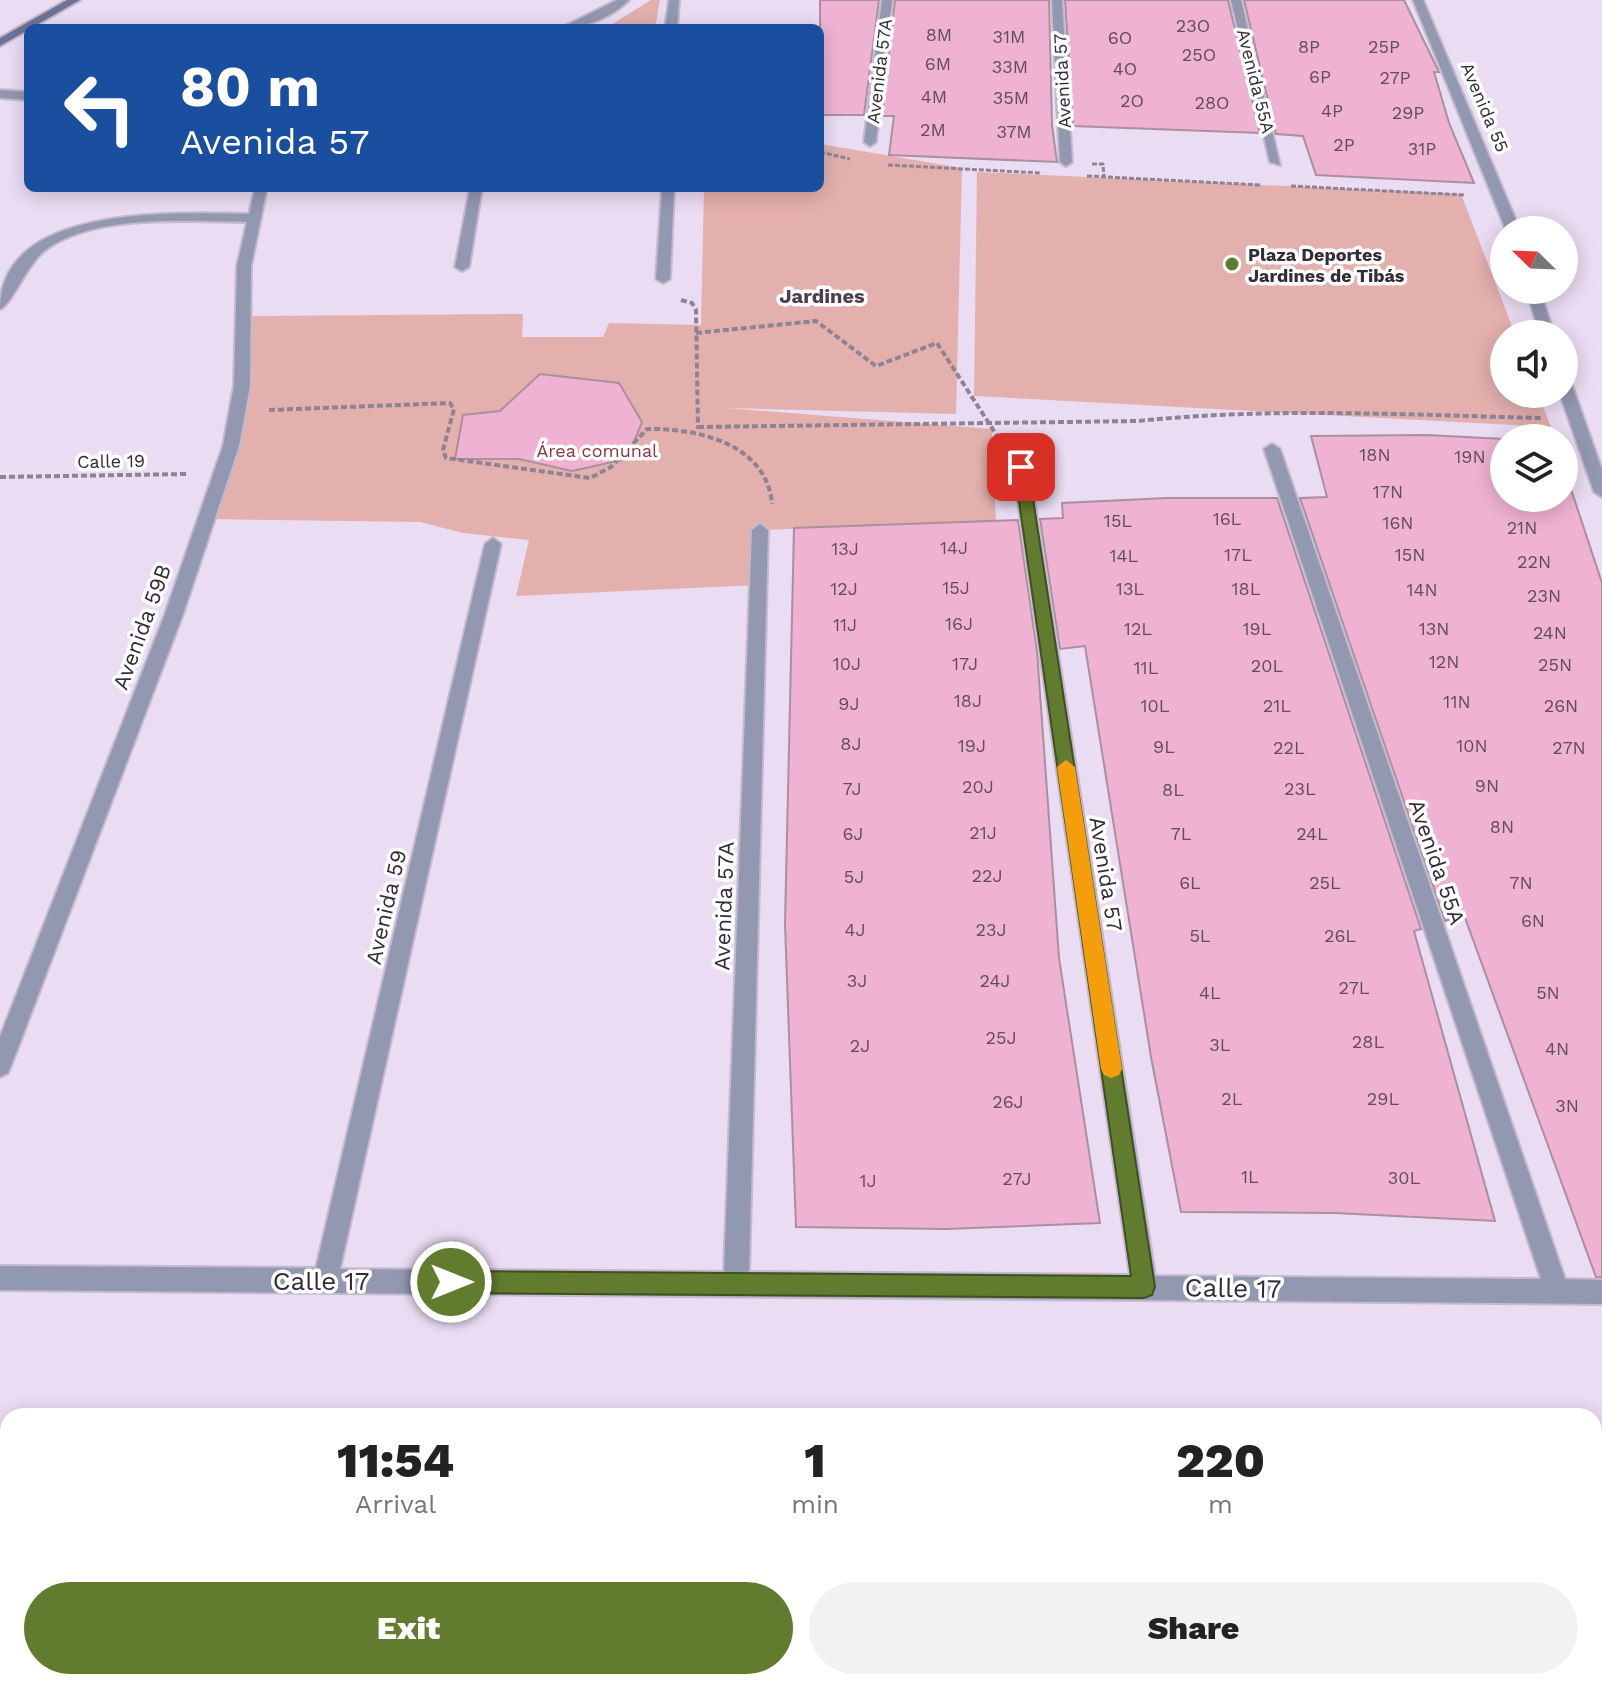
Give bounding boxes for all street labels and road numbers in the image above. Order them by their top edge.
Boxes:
street label: Avenida 57A [862,17,896,125]
street label: Avenida 55A [1233,27,1279,136]
street label: Avenida 57 [1049,33,1075,129]
street label: Avenida 55 [1457,59,1513,155]
street label: Calle 19 [77,450,145,472]
street label: Avenida 59B [108,561,176,693]
street label: Avenida 55A [1404,796,1470,928]
street label: Avenida 57 [1085,815,1127,933]
street label: Avenida 57A [709,841,739,971]
street label: Avenida 59 [361,847,411,967]
street label: Calle 17 [273,1266,369,1296]
street label: Calle 17 [1184,1272,1282,1304]

